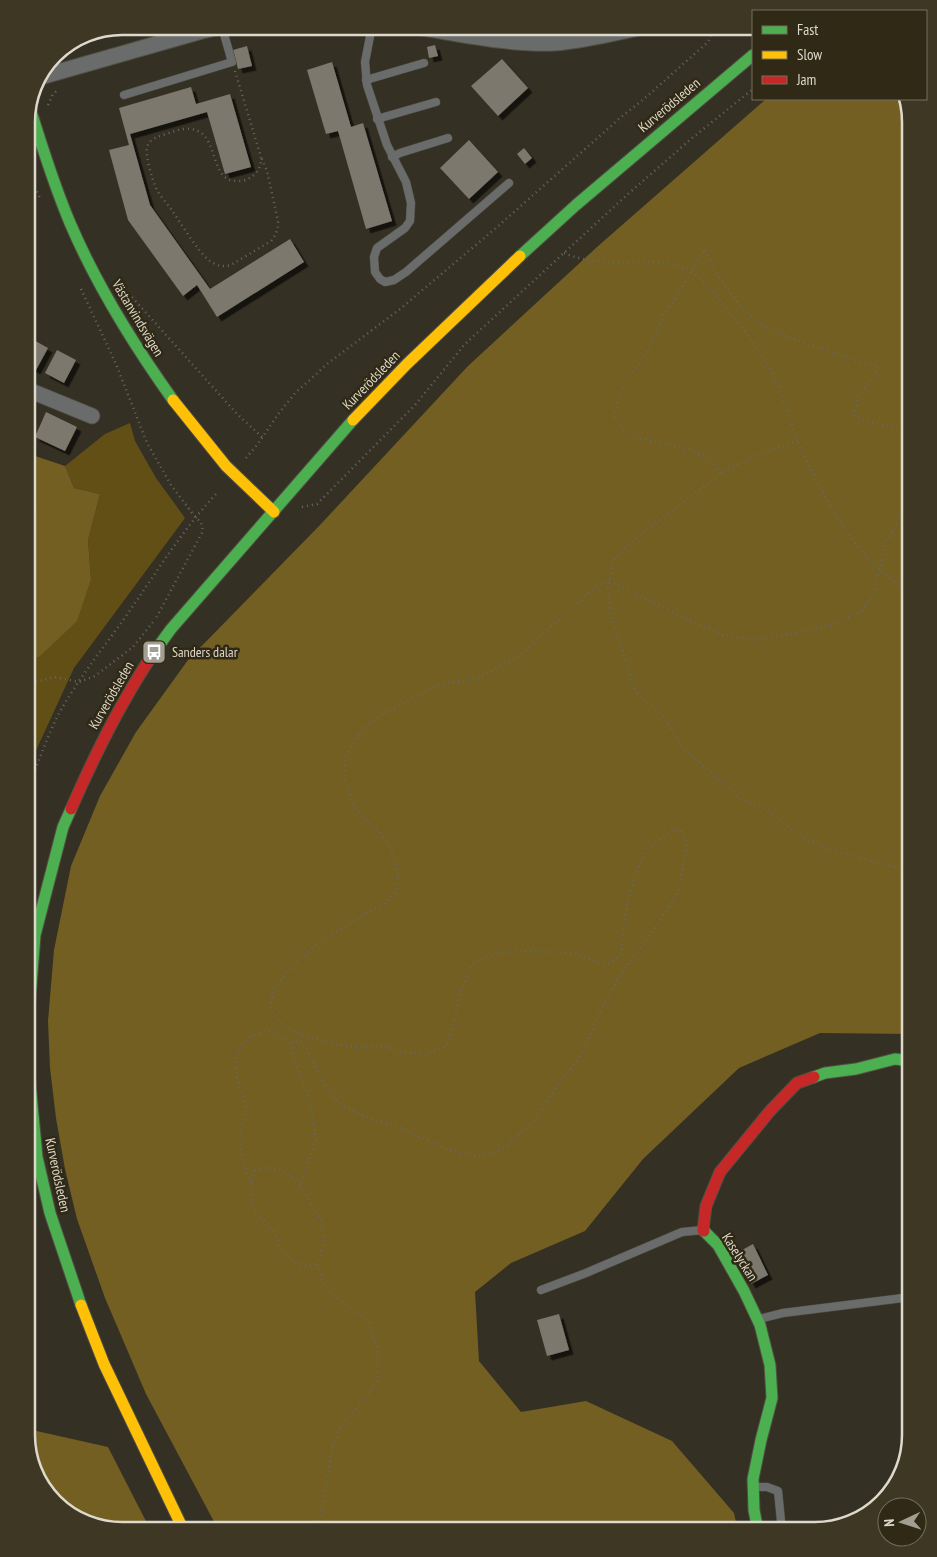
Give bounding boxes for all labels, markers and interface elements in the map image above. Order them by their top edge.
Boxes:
legend [752,10,927,100]
text: Fast [797,20,818,39]
text: Slow [797,45,822,64]
text: Jam [796,70,816,89]
street label: Kurverödsleden [634,74,704,136]
street label: Västanvindsvägen [108,276,168,360]
street label: Kurverödsleden [338,347,404,413]
bus stop icon: Sanders dalar [141,639,167,665]
place label: Sanders dalar [172,643,238,661]
street label: Kurverödsleden [84,658,138,732]
street label: Kurverödsleden [41,1136,75,1214]
street label: Kaselyckan [718,1230,762,1284]
north arrow [877,1497,927,1547]
text: N [880,1519,898,1527]

